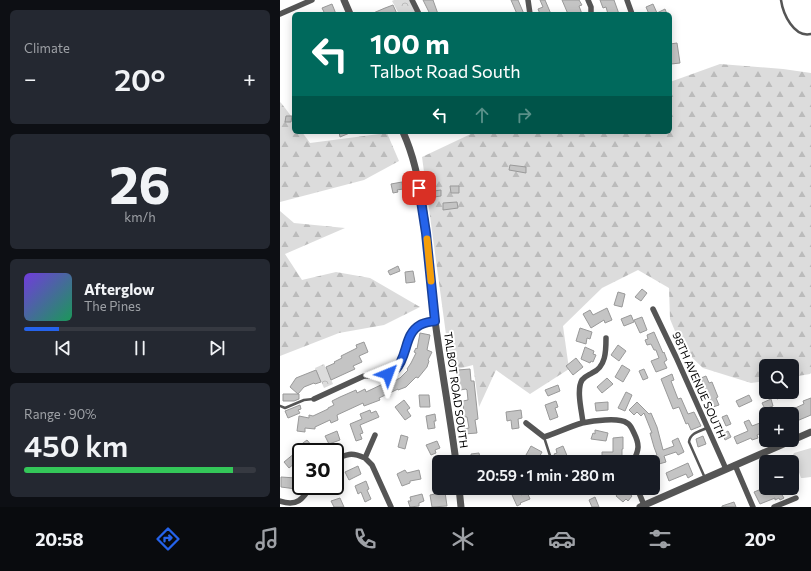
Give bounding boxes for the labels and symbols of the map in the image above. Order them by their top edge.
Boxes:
pin [402,171,436,205]
street label: 98TH AVENUE SOUTH [670,330,729,440]
street label: TALBOT ROAD SOUTH [442,331,471,449]
position arrow [367,353,409,395]
speed limit sign: 30 [292,443,344,495]

